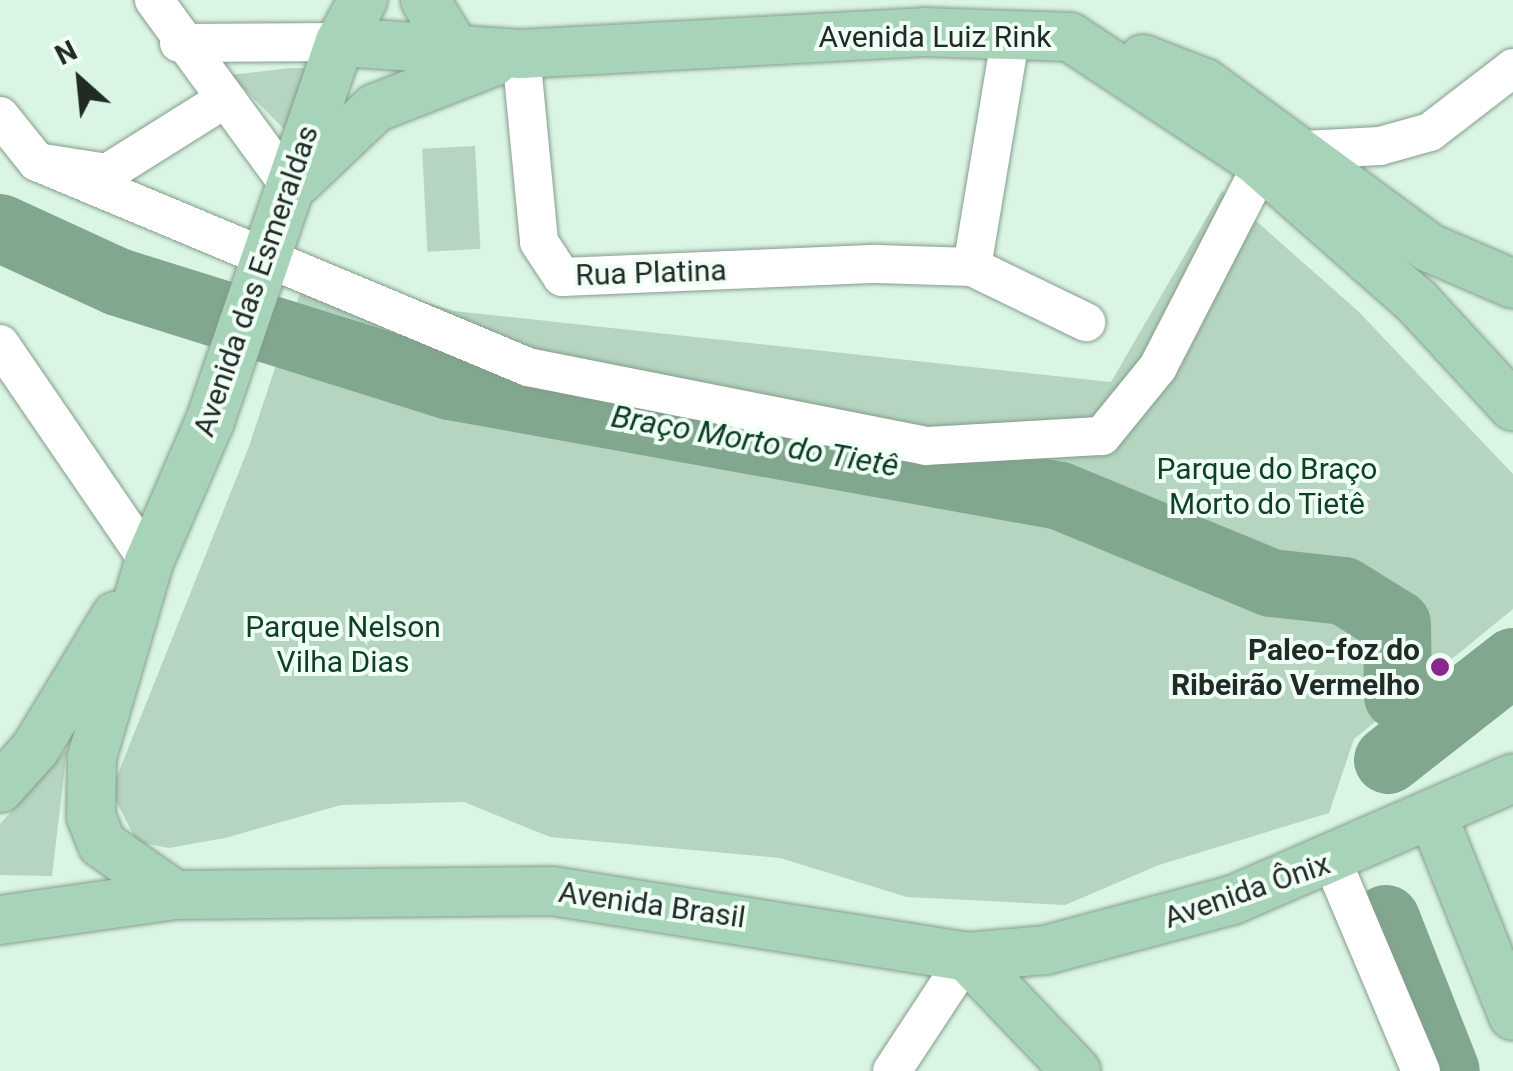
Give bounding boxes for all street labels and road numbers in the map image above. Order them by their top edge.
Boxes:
street label: Avenida Luiz Rink [819,19,1051,55]
street label: Avenida das Esmeraldas [186,121,326,441]
street label: Rua Platina [575,252,727,294]
street label: Avenida Ônix [1159,846,1335,936]
street label: Avenida Brasil [556,874,748,936]

